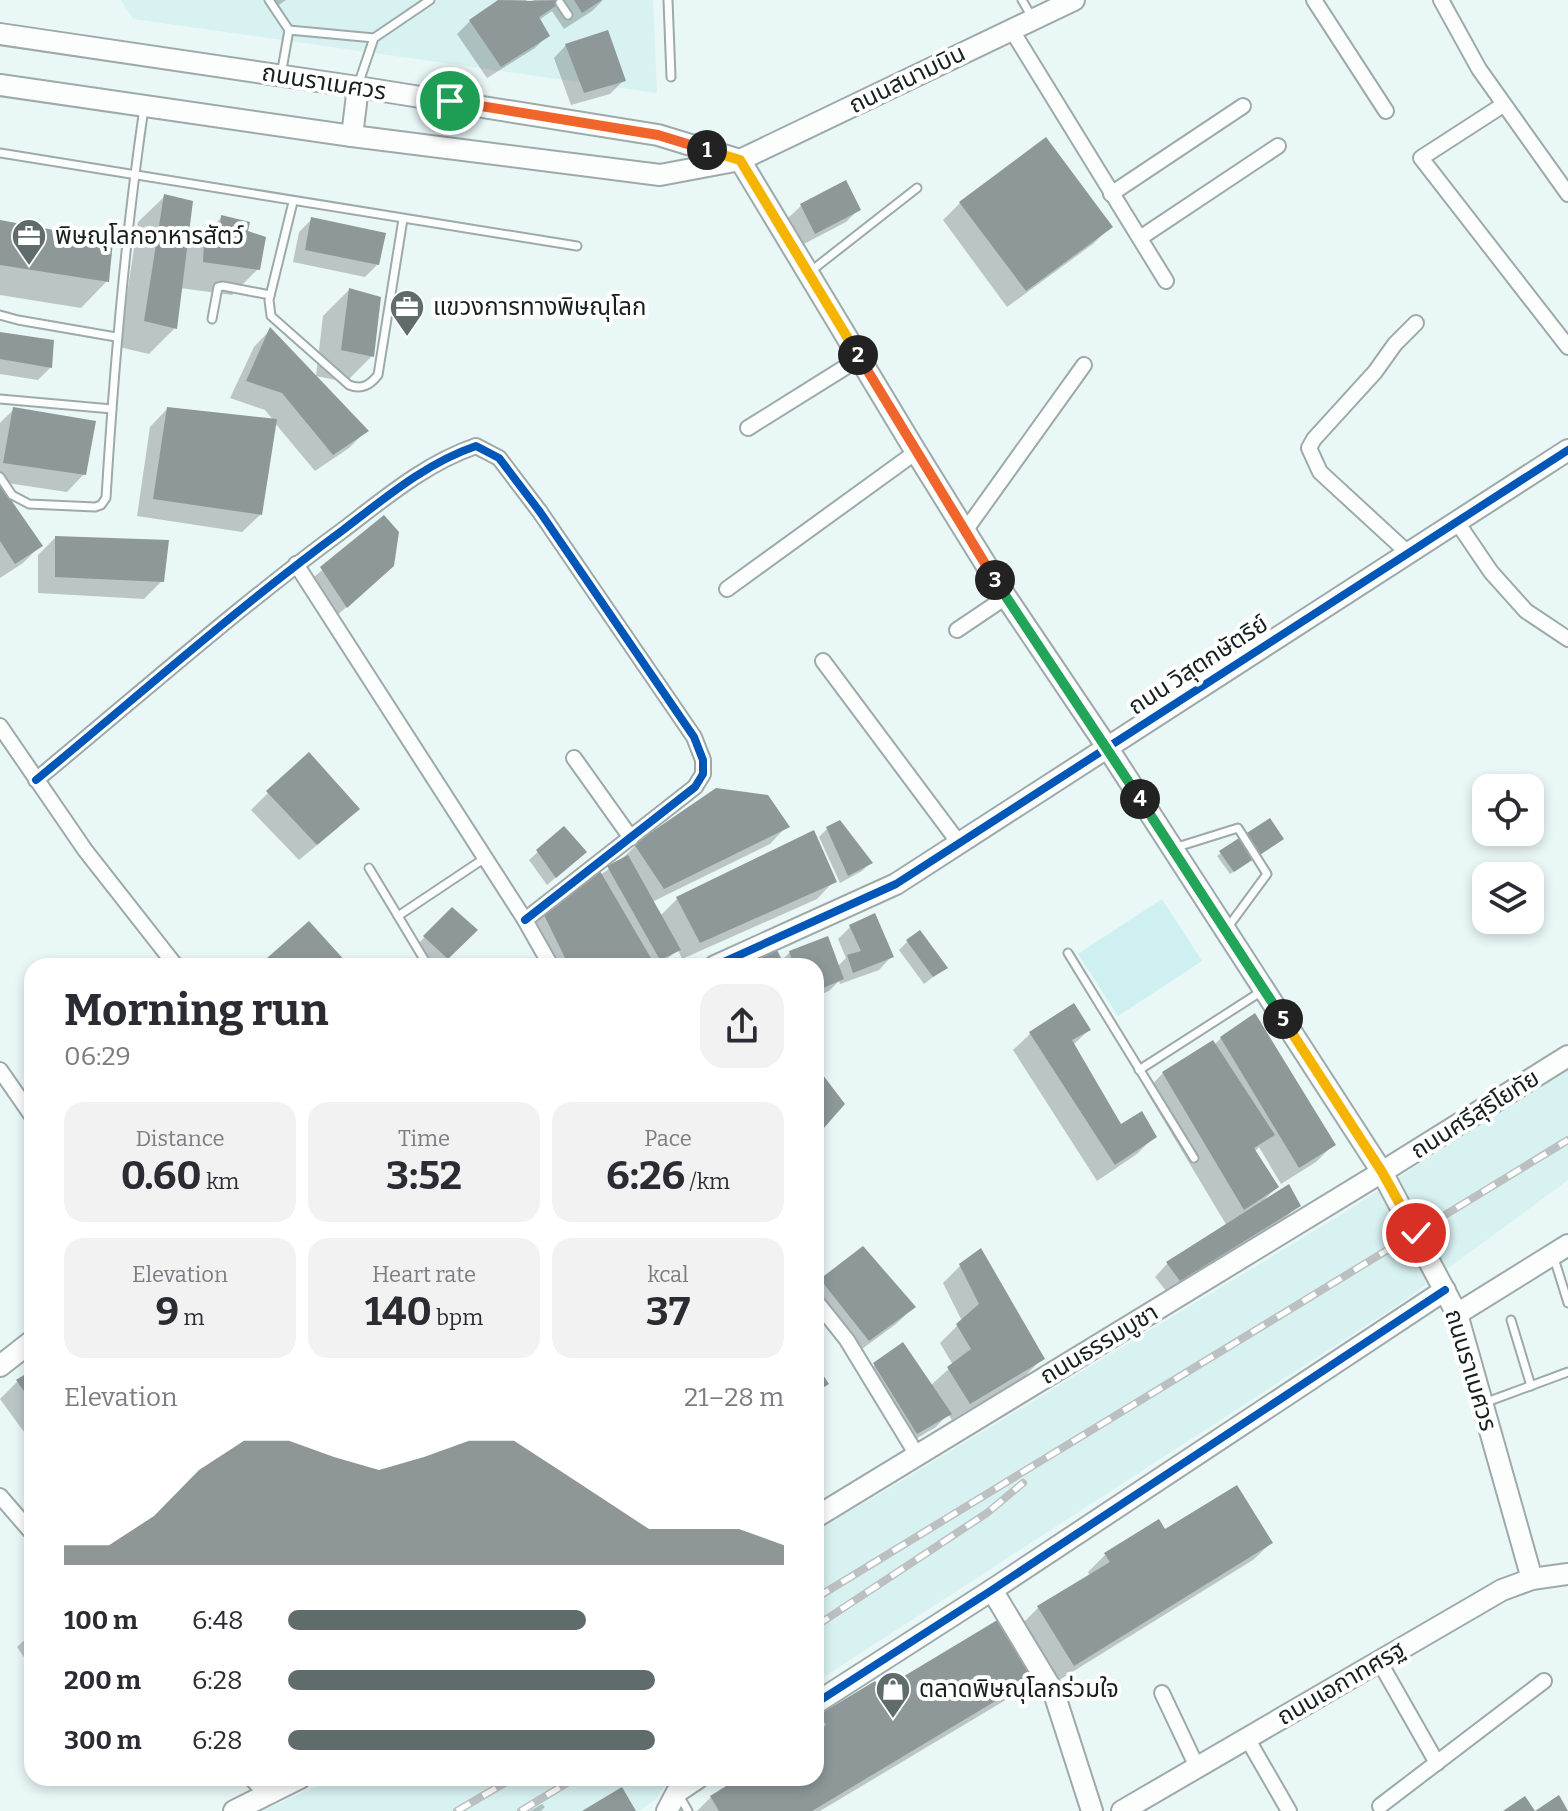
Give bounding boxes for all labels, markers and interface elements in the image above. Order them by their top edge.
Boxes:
street label: ถนนสนามบิน [844,39,970,119]
street label: ถนนราเมศวร [260,58,388,106]
pin [416,67,484,135]
icon: arrive [428,79,472,123]
pin: 1 [687,130,727,170]
text: 1 [702,136,712,163]
office icon: พิษณุโลกอาหารสัตว์ [10,217,48,267]
place label: พิษณุโลกอาหารสัตว์ [55,222,244,251]
office icon: แขวงการทางพิษณุโลก [388,288,426,338]
place label: แขวงการทางพิษณุโลก [433,293,646,322]
pin: 2 [838,335,878,375]
text: 2 [852,341,864,368]
pin: 3 [975,560,1015,600]
text: 3 [989,566,1001,593]
street label: ถนน วิสุตกษัตริย์ [1123,609,1274,721]
map controls [1472,774,1544,934]
button: locate [1472,774,1544,846]
pin: 4 [1120,779,1160,819]
text: 4 [1133,785,1147,812]
button: layers [1472,862,1544,934]
text: Morning run [64,984,328,1037]
button: share [700,984,784,1068]
pin: 5 [1263,999,1303,1039]
text: 5 [1277,1005,1289,1032]
text: 06:29 [64,1041,131,1072]
street label: ถนนศรีสุริโยทัย [1406,1063,1545,1165]
text: Distance [135,1125,225,1152]
text: Time [398,1125,450,1152]
text: Pace [644,1125,692,1152]
text: 0.60 [121,1152,202,1200]
text: 3:52 [386,1152,462,1200]
text: 6:26 [606,1152,685,1200]
text: km [202,1168,239,1195]
text: /km [685,1168,730,1195]
pin [1382,1199,1450,1267]
icon: check [1394,1211,1438,1255]
text: Elevation [132,1261,228,1288]
text: Heart rate [372,1261,476,1288]
text: kcal [648,1261,688,1288]
text: 9 [155,1288,179,1336]
text: 140 [365,1288,432,1336]
text: 37 [646,1288,690,1336]
street label: ถนนธรรมบูชา [1035,1298,1164,1391]
text: m [179,1304,205,1331]
text: bpm [432,1304,483,1331]
street label: ถนนราเมศวร [1439,1306,1503,1434]
text: Elevation [64,1382,177,1413]
text: 21–28 m [684,1382,784,1413]
text: 100 m [64,1605,138,1636]
text: 6:48 [192,1605,244,1636]
street label: ถนนเอกาทศรฐ [1272,1635,1410,1731]
text: 200 m [64,1665,141,1696]
text: 6:28 [192,1665,243,1696]
shop icon: ตลาดพิษณุโลกร่วมใจ [874,1670,912,1720]
place label: ตลาดพิษณุโลกร่วมใจ [919,1675,1119,1704]
text: 300 m [64,1725,141,1756]
text: 6:28 [192,1725,243,1756]

